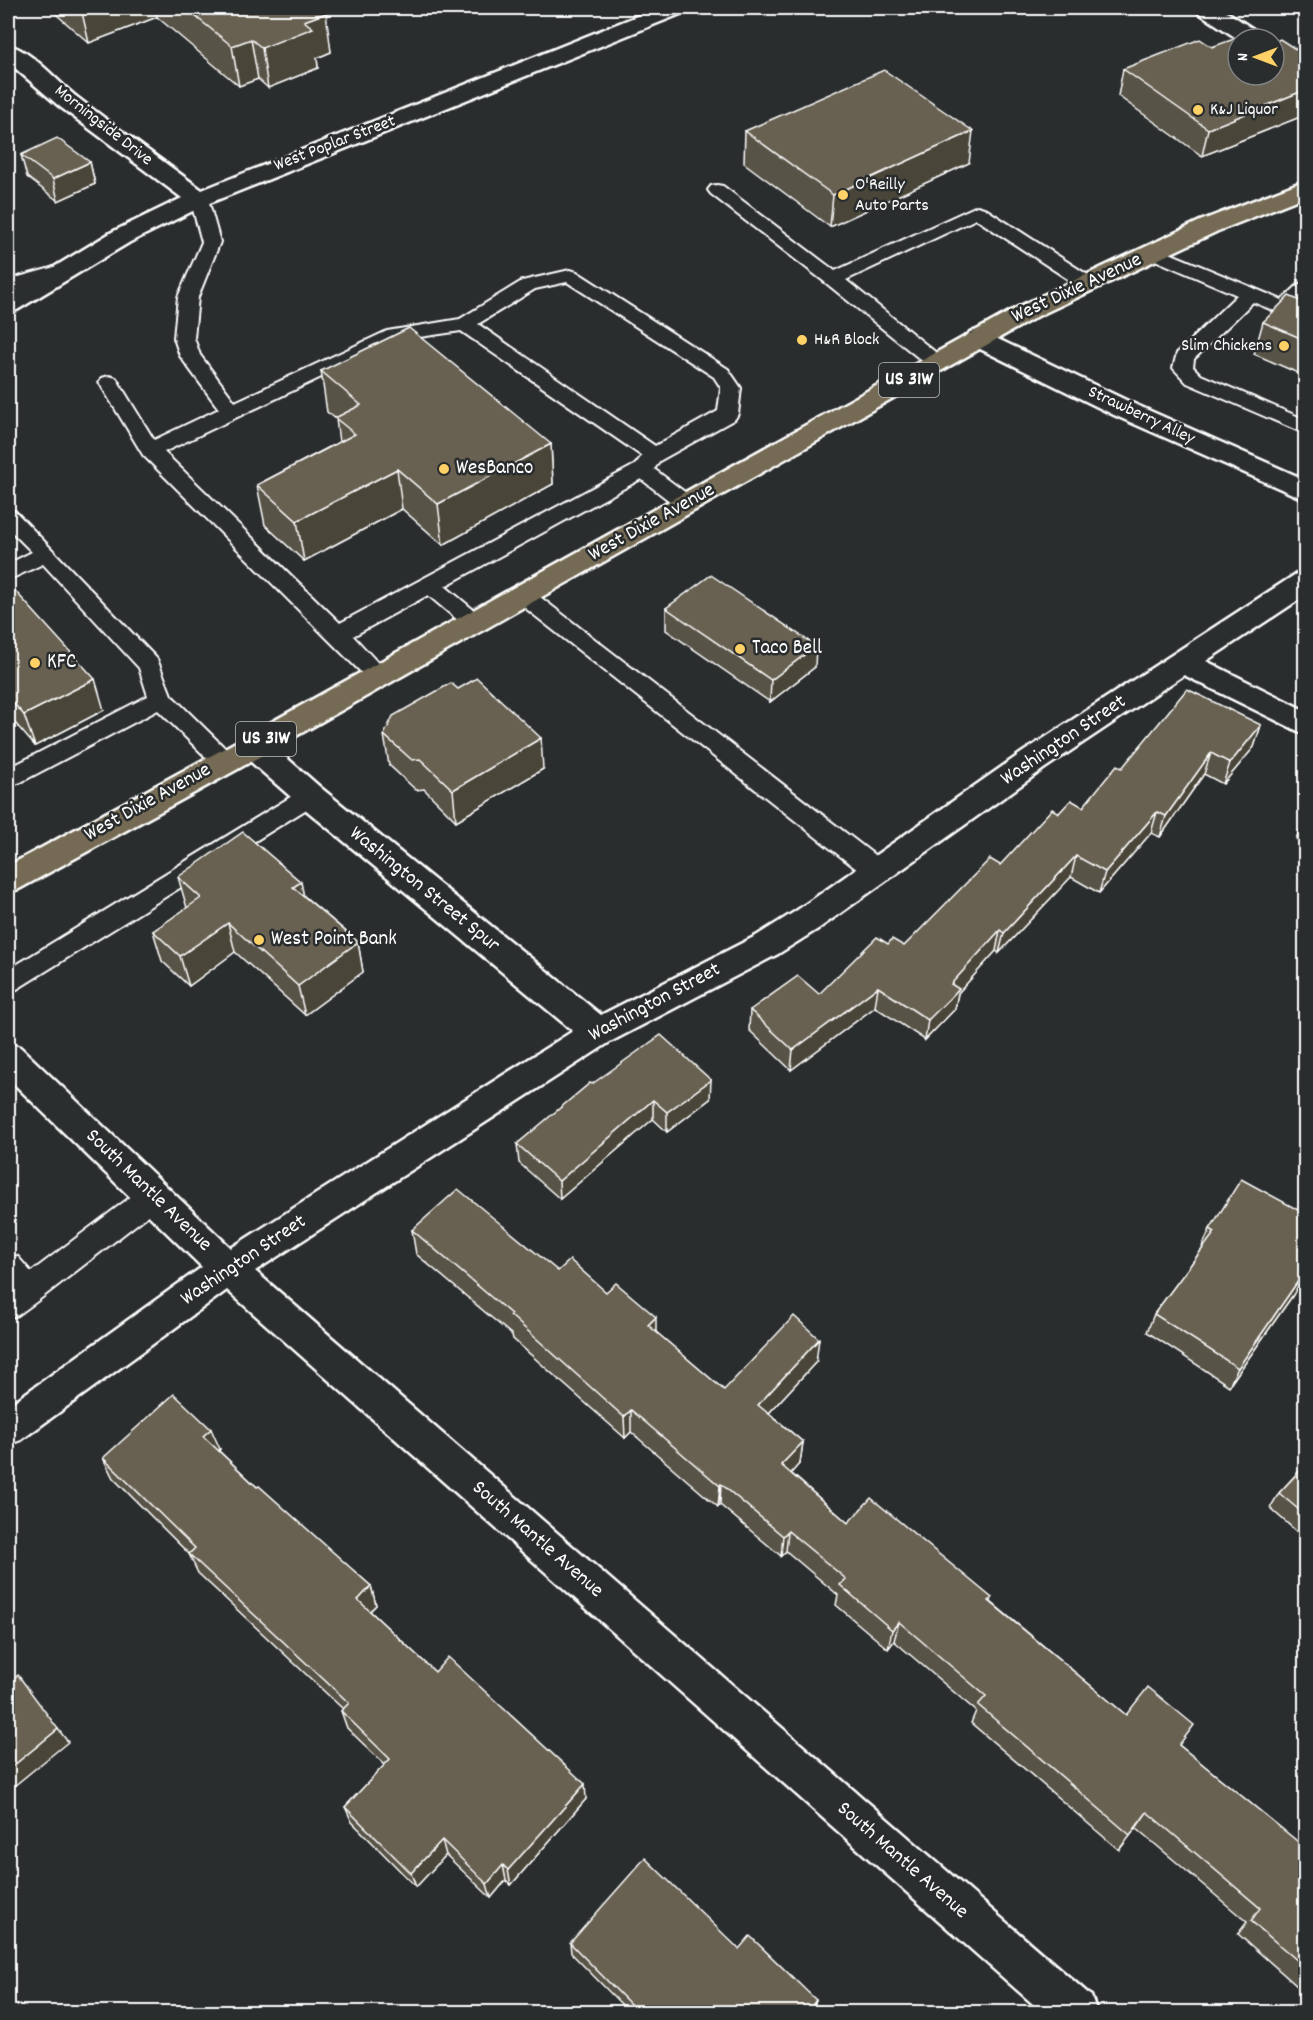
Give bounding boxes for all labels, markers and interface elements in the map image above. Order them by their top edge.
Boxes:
north arrow [1226,27,1286,87]
text: N [1232,53,1255,61]
street label: Morningside Drive [48,79,158,173]
place label: K&J Liquor [1210,98,1278,123]
marker: K&J Liquor [1191,103,1205,117]
street label: West Poplar Street [271,109,400,179]
place label: O'Reilly Auto Parts [855,173,929,219]
marker: O'Reilly Auto Parts [836,188,850,202]
street label: West Dixie Avenue [1007,246,1147,332]
place label: H&R Block [814,328,879,353]
marker: H&R Block [795,333,809,347]
place label: Slim Chickens [1181,334,1272,359]
marker: Slim Chickens [1277,339,1291,353]
road number: US 31W [879,363,939,397]
street label: Strawberry Alley [1083,380,1199,452]
place label: WesBanco [456,454,533,484]
marker: WesBanco [437,462,451,476]
street label: West Dixie Avenue [583,476,721,570]
place label: Taco Bell [752,634,822,664]
marker: Taco Bell [733,642,747,656]
place label: KFC [47,648,76,678]
marker: KFC [28,656,42,670]
street label: Washington Street [995,688,1133,794]
road number: US 31W [236,722,296,756]
street label: West Dixie Avenue [79,756,217,850]
street label: Washington Street Spur [342,820,506,960]
place label: West Point Bank [271,925,397,955]
marker: West Point Bank [252,933,266,947]
street label: Washington Street [584,955,727,1050]
street label: South Mantle Avenue [78,1123,218,1259]
street label: Washington Street [175,1208,313,1314]
street label: South Mantle Avenue [465,1474,609,1606]
street label: South Mantle Avenue [830,1795,974,1927]

